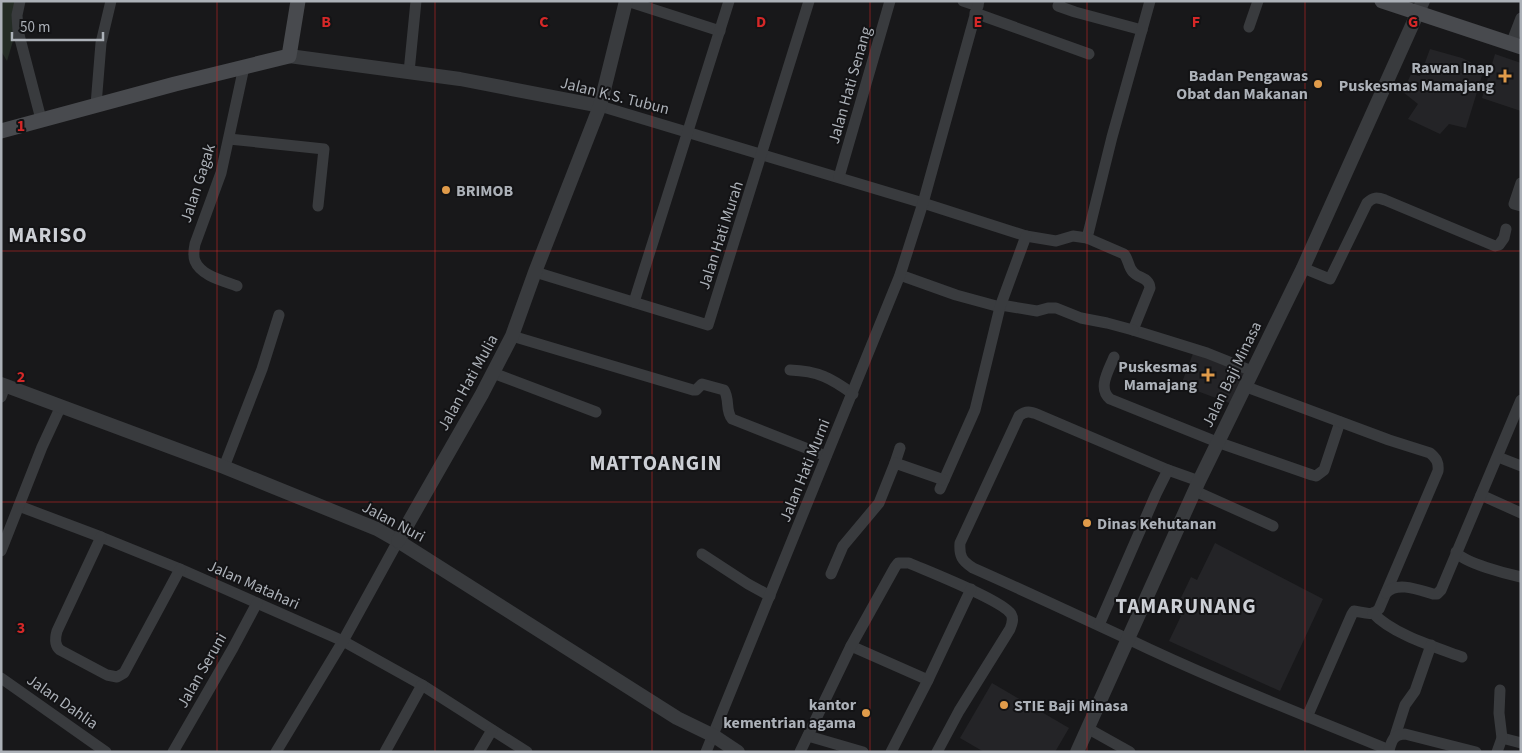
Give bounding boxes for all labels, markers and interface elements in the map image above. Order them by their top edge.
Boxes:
scale bar [12,10,104,42]
text: B [321,11,331,33]
text: C [539,11,549,33]
text: D [756,11,766,33]
text: E [974,11,982,33]
text: F [1192,11,1200,33]
text: G [1408,11,1418,33]
text: 50 m [20,17,50,38]
street label: Jalan Hati Senang [823,24,877,146]
place label: Rawan Inap Puskesmas Mamajang [1339,57,1494,97]
place label: Badan Pengawas Obat dan Makanan [1176,65,1308,105]
marker: Rawan Inap Puskesmas Mamajang [1498,69,1512,83]
street label: Jalan K.S. Tubun [558,72,672,120]
marker: Badan Pengawas Obat dan Makanan [1312,78,1324,90]
text: 1 [17,115,25,137]
street label: Jalan Gagak [175,141,221,225]
street label: Jalan Hati Murah [693,178,749,292]
place label: BRIMOB [456,180,513,202]
marker: BRIMOB [440,184,452,196]
district label: MARISO [8,220,88,250]
street label: Jalan Baji Minasa [1197,318,1267,431]
street label: Jalan Hati Mulia [432,330,503,435]
place label: Puskesmas Mamajang [1118,356,1197,396]
text: 2 [17,366,25,388]
marker: Puskesmas Mamajang [1201,368,1215,382]
street label: Jalan Hati Murni [774,416,836,525]
district label: MATTOANGIN [589,448,723,478]
street label: Jalan Nuri [358,496,429,548]
place label: Dinas Kehutanan [1097,513,1217,535]
marker: Dinas Kehutanan [1081,517,1093,529]
street label: Jalan Matahari [204,555,303,615]
district label: TAMARUNANG [1115,591,1257,621]
text: 3 [17,617,25,639]
street label: Jalan Seruni [172,629,232,712]
street label: Jalan Dahlia [22,669,103,734]
place label: kantor kementrian agama [723,694,857,734]
place label: STIE Baji Minasa [1014,695,1128,717]
marker: STIE Baji Minasa [998,699,1010,711]
marker: kantor kementrian agama [860,707,872,719]

